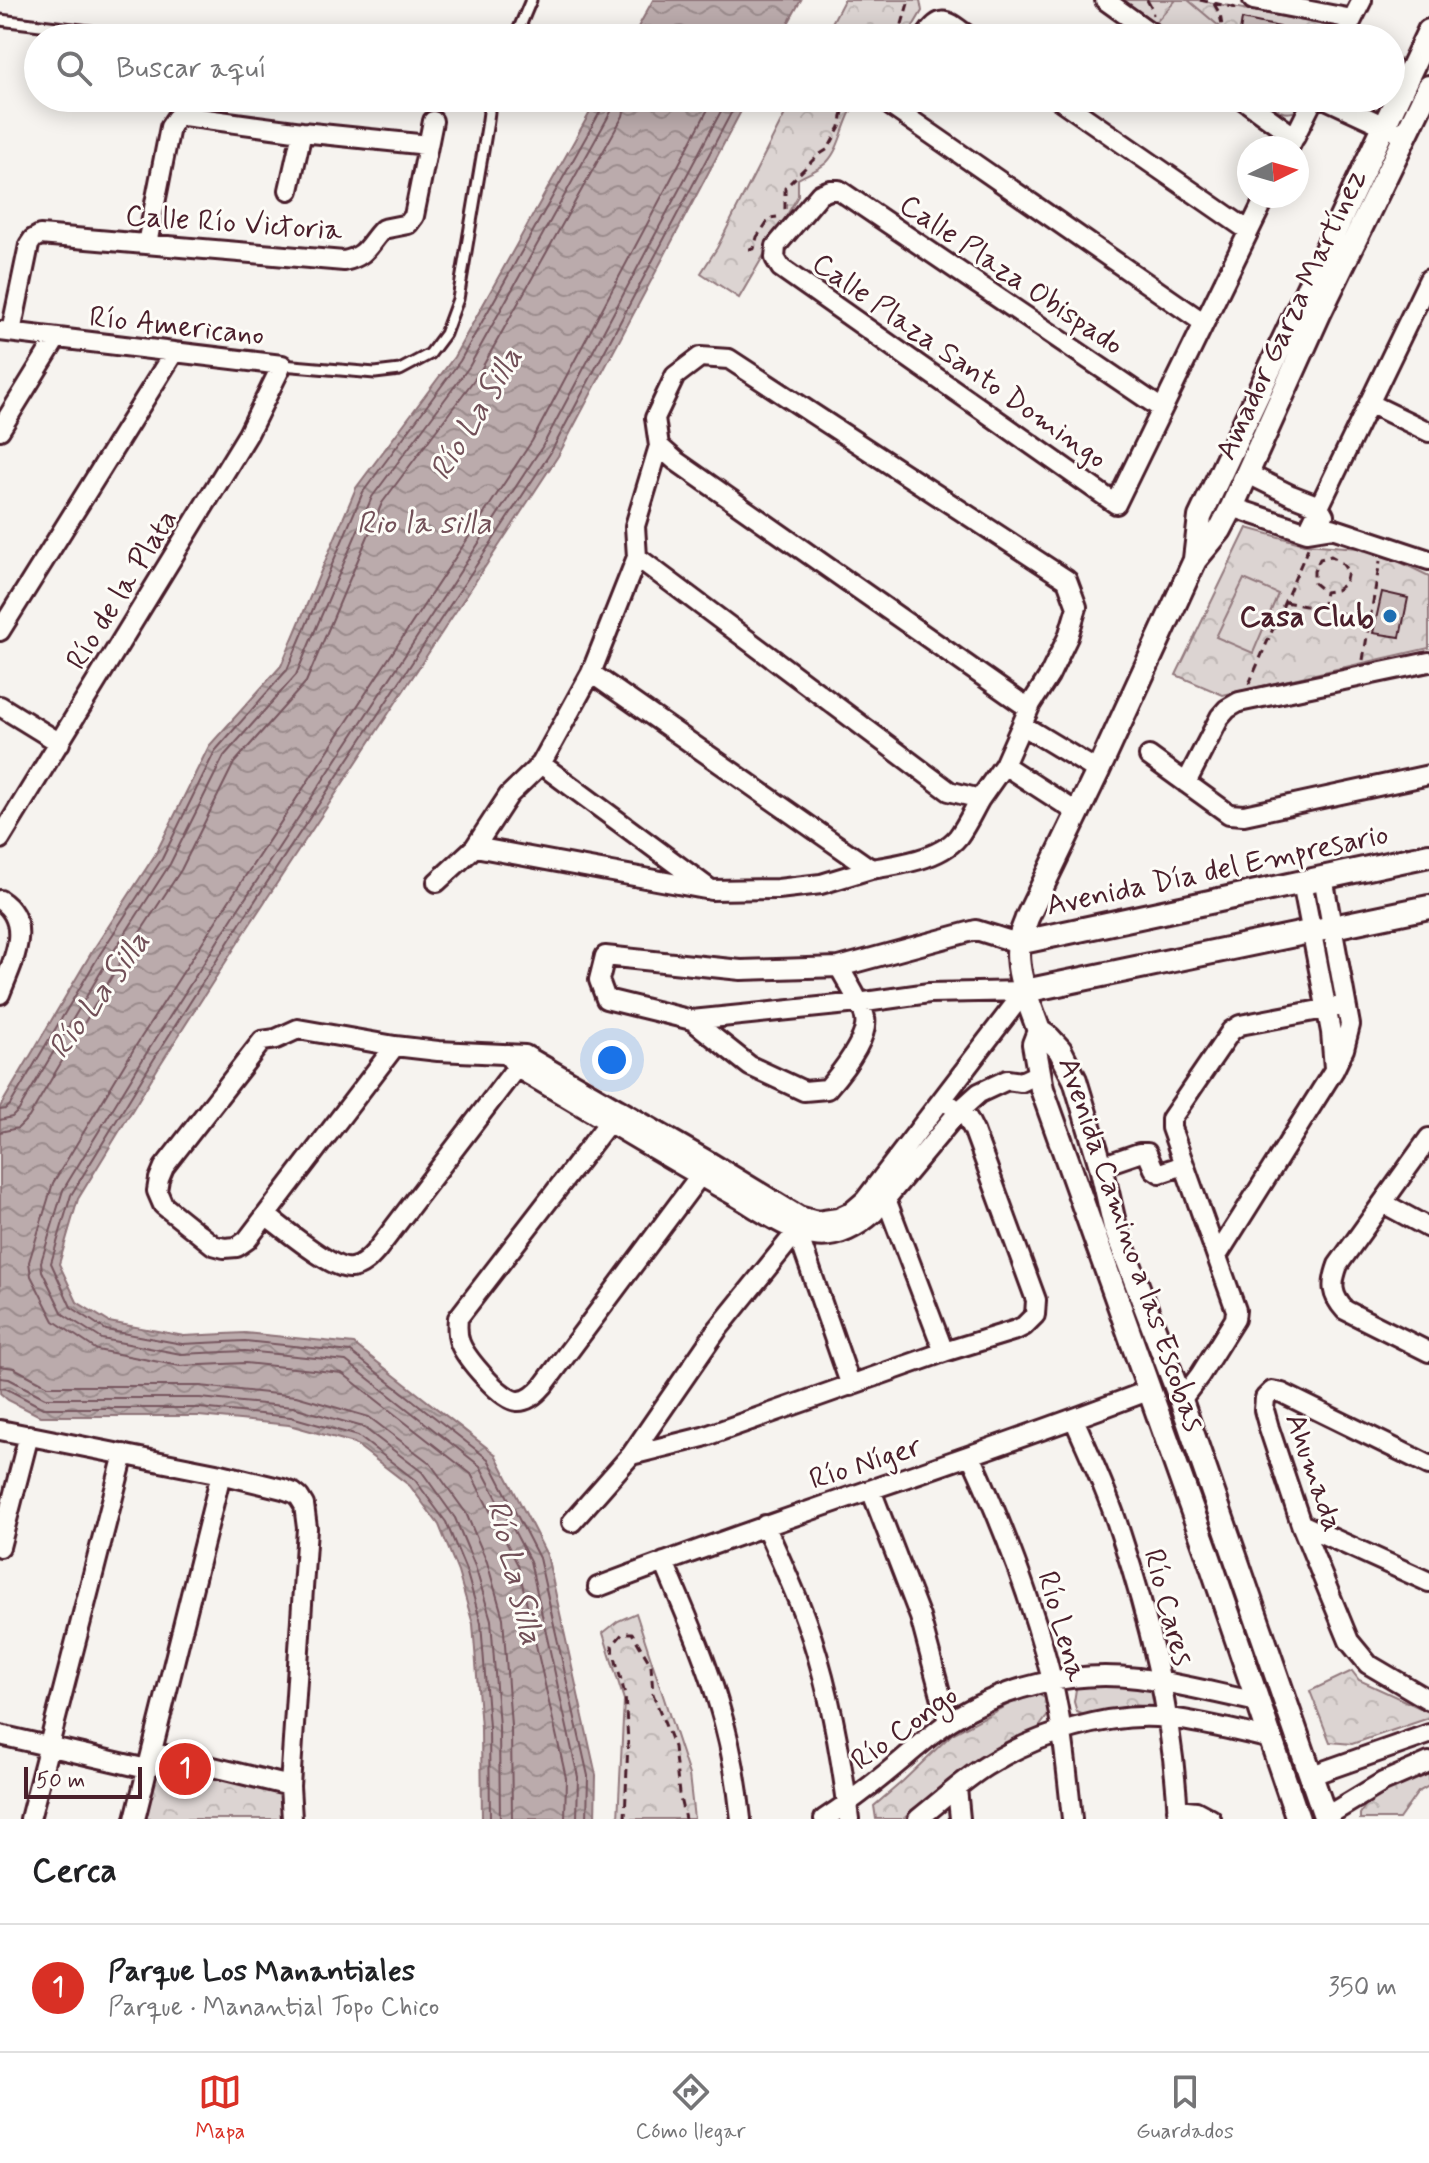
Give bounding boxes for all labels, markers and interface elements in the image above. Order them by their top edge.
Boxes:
search box [24,24,1405,112]
icon: search [52,46,96,90]
text: Buscar aquí [116,49,267,88]
north arrow [1237,136,1309,208]
street label: Amador Garza Martínez [1207,163,1376,466]
street label: Calle Plaza Obispado [891,186,1131,365]
street label: Calle Río Victoria [124,196,345,251]
street label: Calle Plaza Santo Domingo [804,244,1114,478]
street label: Río Americano [87,298,266,355]
water label: Río La Silla [421,340,533,488]
street label: Río de la Plata [58,502,187,677]
water label: Rio la silla [357,503,492,545]
place label: Casa Club [1240,598,1374,637]
marker: Casa Club [1381,607,1399,625]
street label: Avenida Día del Empresario [1043,815,1392,926]
water label: Río La Silla [39,923,160,1067]
your location [592,1040,632,1080]
street label: Avenida Camino a las Escobas [1048,1052,1213,1437]
street label: Ahumada [1275,1408,1352,1537]
street label: Río Níger [805,1427,927,1500]
water label: Río La Silla [476,1495,552,1649]
street label: Río Cares [1133,1545,1202,1670]
street label: Río Lena [1027,1567,1096,1687]
street label: Río Congo [844,1676,967,1782]
pin: 1 [159,1739,211,1799]
scale bar [24,1763,142,1799]
text: 50 m [36,1767,85,1795]
text: Cerca [32,1849,117,1894]
text: Parque Los Manantiales [108,1952,415,1991]
text: 1 [52,1971,64,2005]
text: 350 m [1328,1971,1397,2005]
text: Parque · Manantial Topo Chico [108,1991,439,2025]
tab: Mapa [195,2070,245,2146]
tab: Cómo llegar [636,2070,746,2146]
tab: Guardados [1136,2070,1234,2146]

